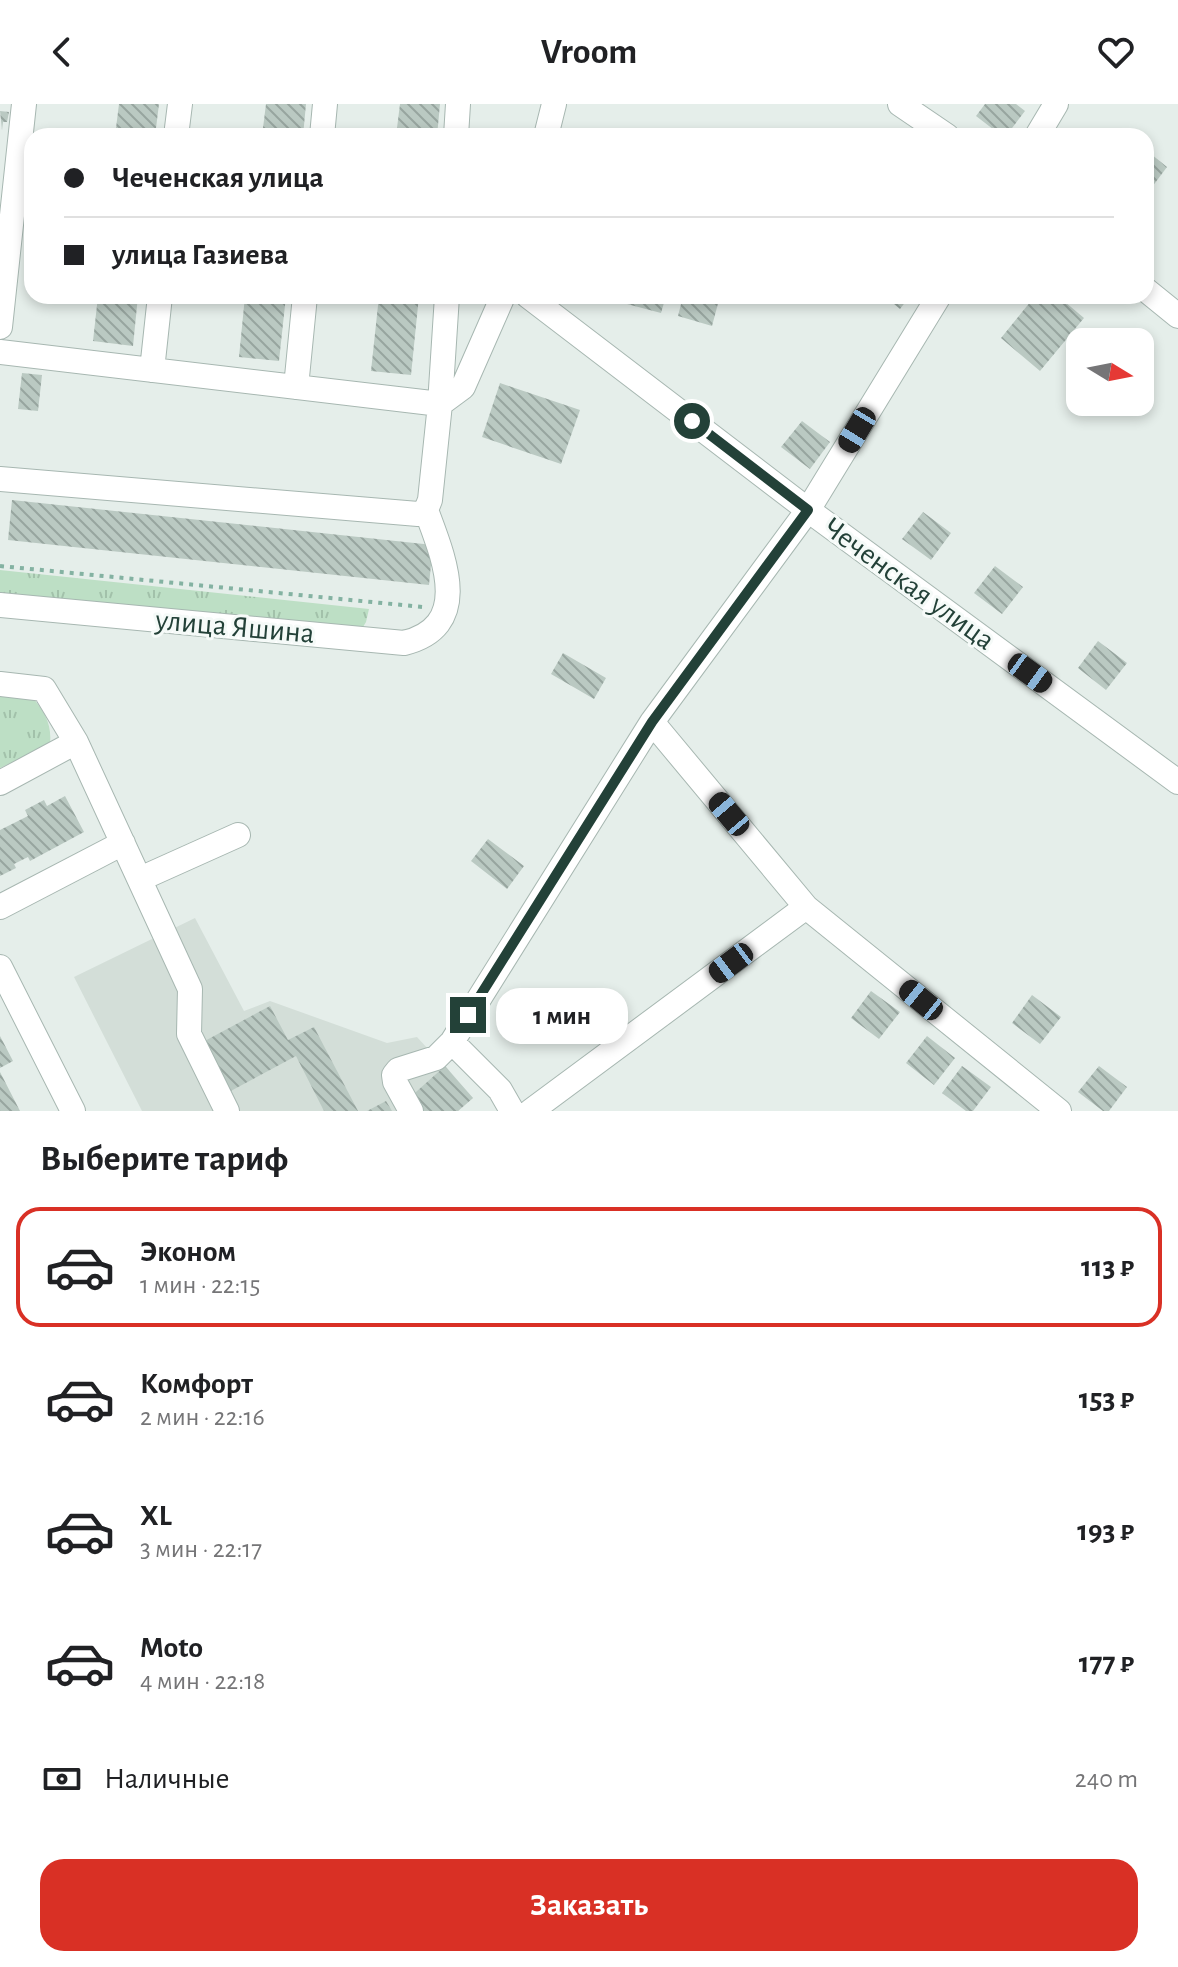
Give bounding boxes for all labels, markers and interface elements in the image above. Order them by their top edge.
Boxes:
icon: back [40,30,84,74]
icon: heart [1094,30,1138,74]
text: Vroom [541,34,637,70]
text: Чеченская улица [112,163,324,193]
text: улица Газиева [112,240,288,270]
north arrow [1066,328,1154,416]
map controls [1066,328,1154,416]
route start [674,403,710,439]
car [834,403,880,457]
street label: Чеченская улица [818,512,1000,656]
street label: улица Яшина [153,605,316,649]
car [1004,649,1056,697]
car [704,788,754,840]
car [705,939,757,987]
car [895,976,947,1024]
callout: 1 мин [496,987,628,1043]
route end [450,997,486,1033]
text: 1 мин [533,1003,591,1029]
text: Выберите тариф [40,1141,288,1177]
icon: car [44,1231,116,1303]
text: Эконом [140,1237,236,1267]
text: 113 ₽ [1081,1252,1134,1282]
text: 1 мин · 22:15 [140,1272,260,1298]
icon: car [44,1363,116,1435]
text: Комфорт [140,1369,253,1399]
text: 153 ₽ [1079,1384,1134,1414]
text: 2 мин · 22:16 [140,1404,265,1430]
icon: car [44,1495,116,1567]
text: XL [140,1501,172,1531]
text: 193 ₽ [1077,1516,1134,1546]
text: 3 мин · 22:17 [140,1536,262,1562]
icon: car [44,1627,116,1699]
text: Moto [140,1633,203,1663]
text: 177 ₽ [1079,1648,1134,1678]
text: 4 мин · 22:18 [140,1668,265,1694]
icon: cash [40,1757,84,1801]
text: Наличные [104,1764,230,1794]
text: 240 m [1075,1766,1138,1792]
button: Заказать [40,1859,1138,1951]

